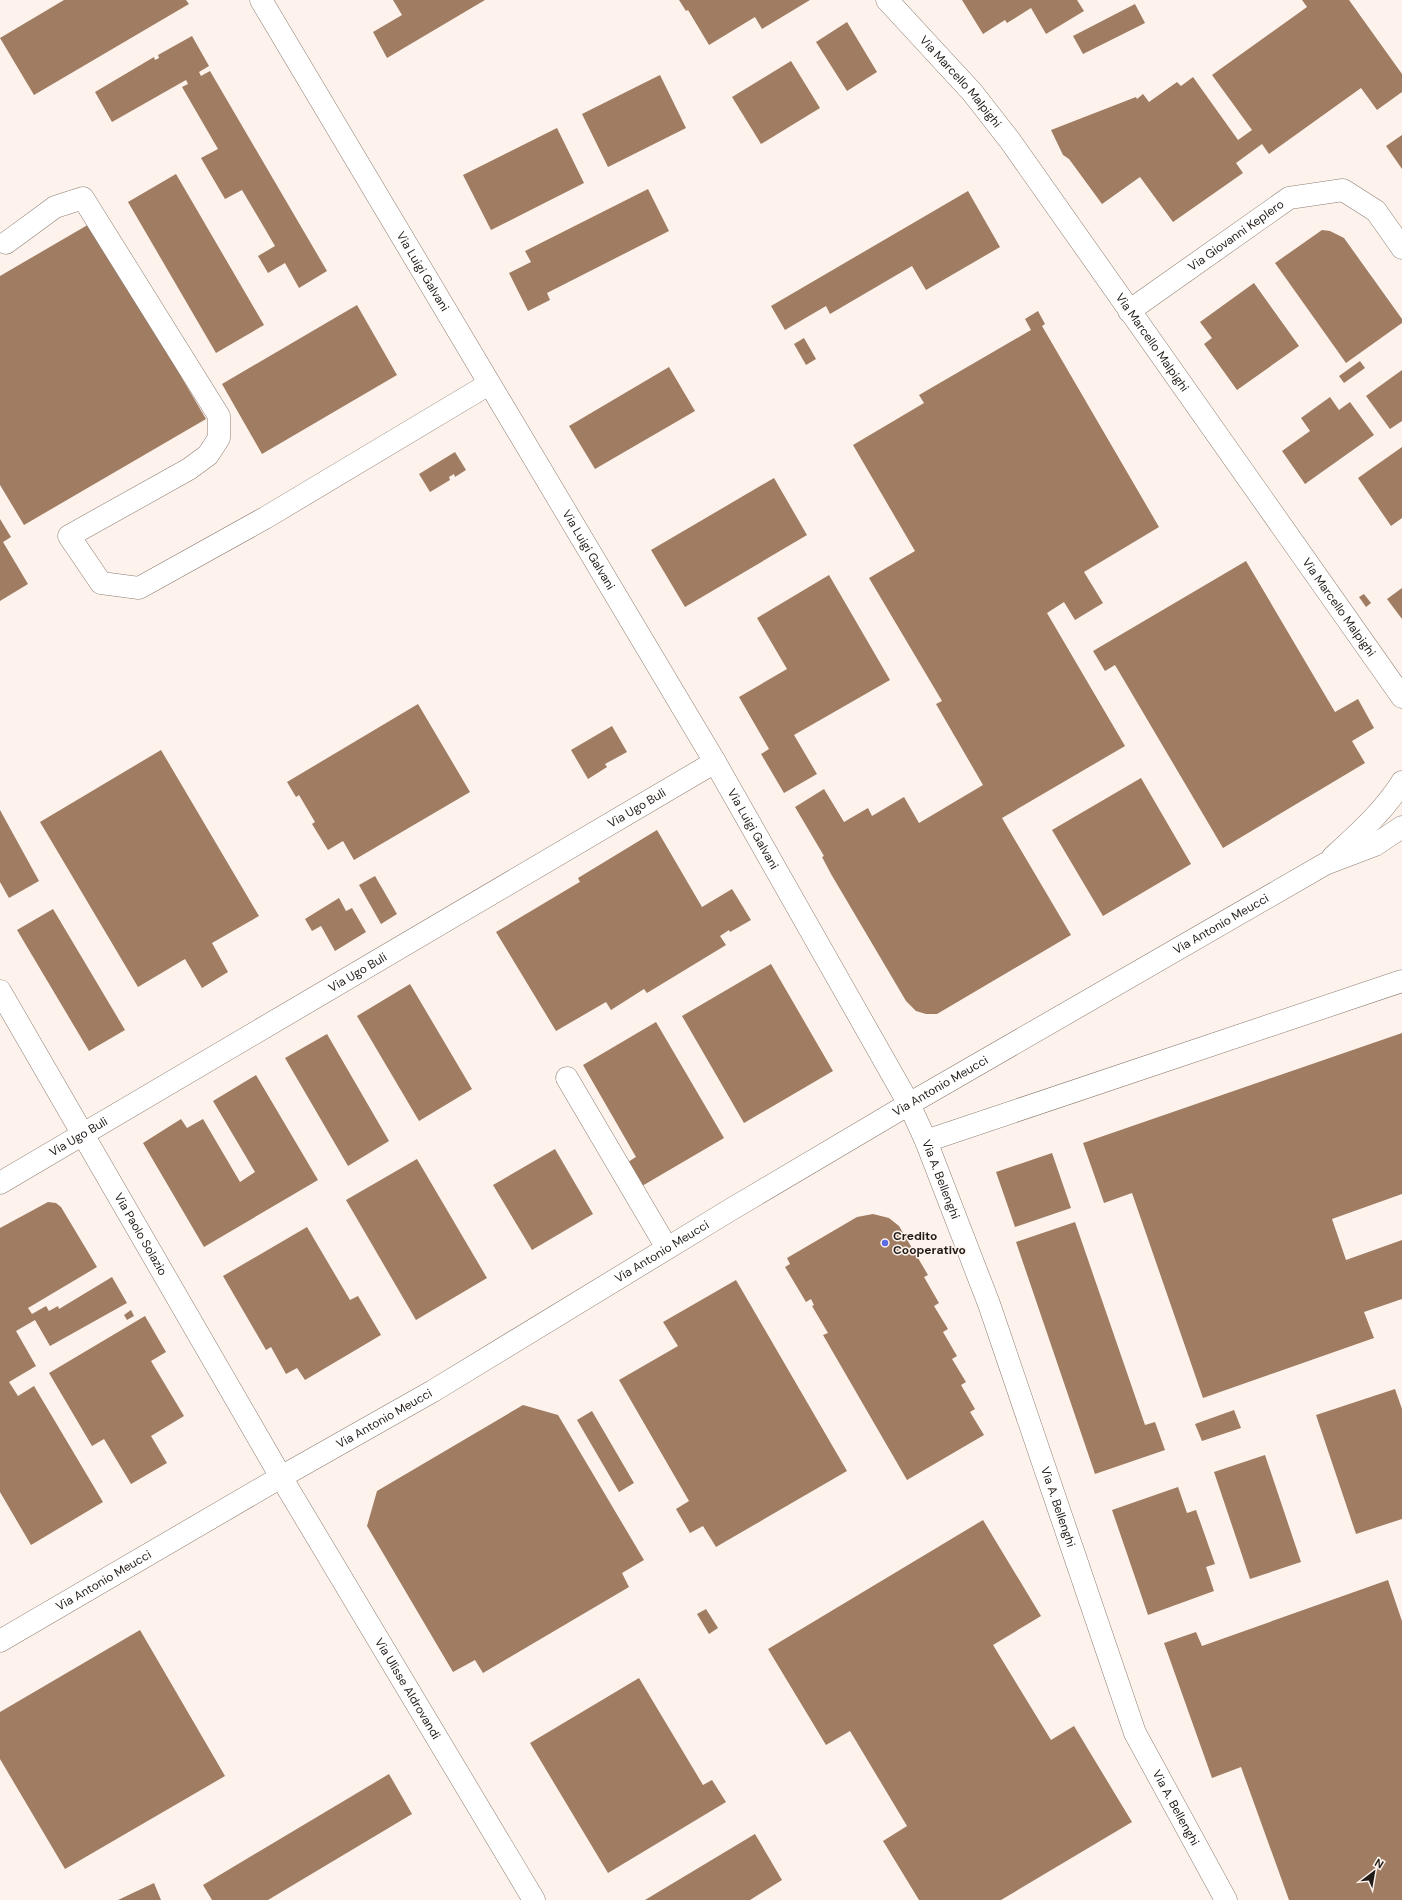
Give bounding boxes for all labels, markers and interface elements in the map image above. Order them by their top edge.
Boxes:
street label: Via Marcello Malpighi [916,32,1005,131]
street label: Via Giovanni Keplero [1185,196,1287,275]
street label: Via Luigi Galvani [393,229,453,314]
street label: Via Marcello Malpighi [1112,290,1193,395]
street label: Via Luigi Galvani [559,507,619,593]
street label: Via Marcello Malpighi [1299,555,1379,660]
street label: Via Ugo Buli [605,785,669,831]
street label: Via Luigi Galvani [724,786,782,872]
street label: Via Antonio Meucci [1170,890,1272,958]
street label: Via Ugo Buli [326,949,390,996]
street label: Via Antonio Meucci [890,1052,991,1120]
street label: Via Ugo Buli [46,1113,111,1160]
street label: Via A. Bellenghi [918,1137,963,1221]
street label: Via Paolo Solazio [110,1190,171,1278]
street label: Via Antonio Meucci [612,1217,712,1286]
place label: Credito Cooperativo [893,1228,966,1258]
marker: Credito Cooperativo [880,1238,890,1248]
street label: Via Antonio Meucci [333,1385,435,1452]
street label: Via A. Bellenghi [1037,1465,1079,1549]
street label: Via Antonio Meucci [53,1546,154,1615]
street label: Via Ulisse Aldrovandi [371,1635,444,1742]
street label: Via A. Bellenghi [1149,1767,1203,1849]
north arrow [1354,1852,1394,1892]
text: N [1372,1855,1386,1871]

